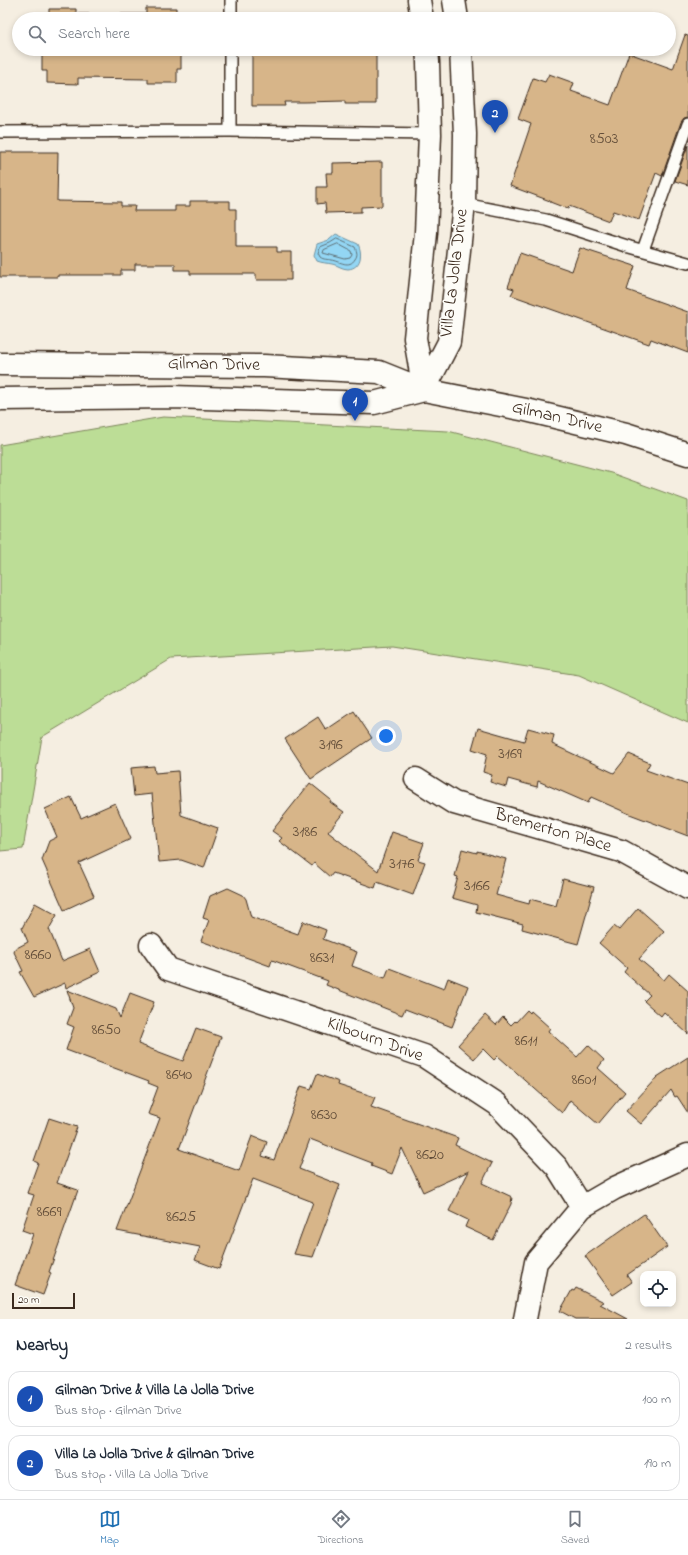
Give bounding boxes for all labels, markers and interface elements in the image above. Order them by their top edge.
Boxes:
search box [12,12,676,56]
icon: search [26,23,48,45]
text: Search here [58,23,130,45]
pin: 2 [482,100,508,133]
house number: 8503 [590,127,618,151]
street label: Villa La Jolla Drive [434,206,476,340]
street label: Gilman Drive [168,351,261,379]
pin: 1 [342,388,368,421]
street label: Gilman Drive [509,395,606,441]
your location [376,726,396,746]
house number: 3196 [319,733,343,757]
house number: 3169 [498,742,522,766]
street label: Bremerton Place [491,802,615,860]
house number: 3186 [293,820,317,844]
house number: 3176 [389,852,415,876]
house number: 3166 [464,874,490,898]
house number: 8660 [25,943,52,967]
house number: 8631 [310,946,334,970]
street label: Kilbourn Drive [323,1011,428,1070]
house number: 8650 [91,1018,121,1042]
house number: 8611 [514,1029,538,1053]
house number: 8640 [166,1063,192,1087]
house number: 8601 [571,1068,597,1092]
house number: 8630 [311,1103,337,1127]
house number: 8620 [416,1143,444,1167]
house number: 8669 [37,1200,62,1224]
house number: 8625 [166,1205,196,1229]
map controls [640,1271,676,1307]
button: locate [640,1271,676,1307]
scale bar [12,1291,75,1310]
text: 20 m [18,1292,40,1308]
text: Nearby [16,1333,68,1358]
text: 2 results [625,1336,672,1355]
text: Gilman Drive & Villa La Jolla Drive [55,1379,254,1401]
text: 1 [28,1390,32,1409]
text: 100 m [642,1390,671,1409]
text: Bus stop · Gilman Drive [55,1401,182,1420]
text: Villa La Jolla Drive & Gilman Drive [55,1443,254,1465]
text: 2 [27,1454,33,1473]
text: 190 m [644,1454,671,1473]
text: Bus stop · Villa La Jolla Drive [55,1465,208,1484]
tab: Map [99,1508,121,1548]
tab: Directions [318,1508,363,1548]
tab: Saved [561,1508,589,1548]

